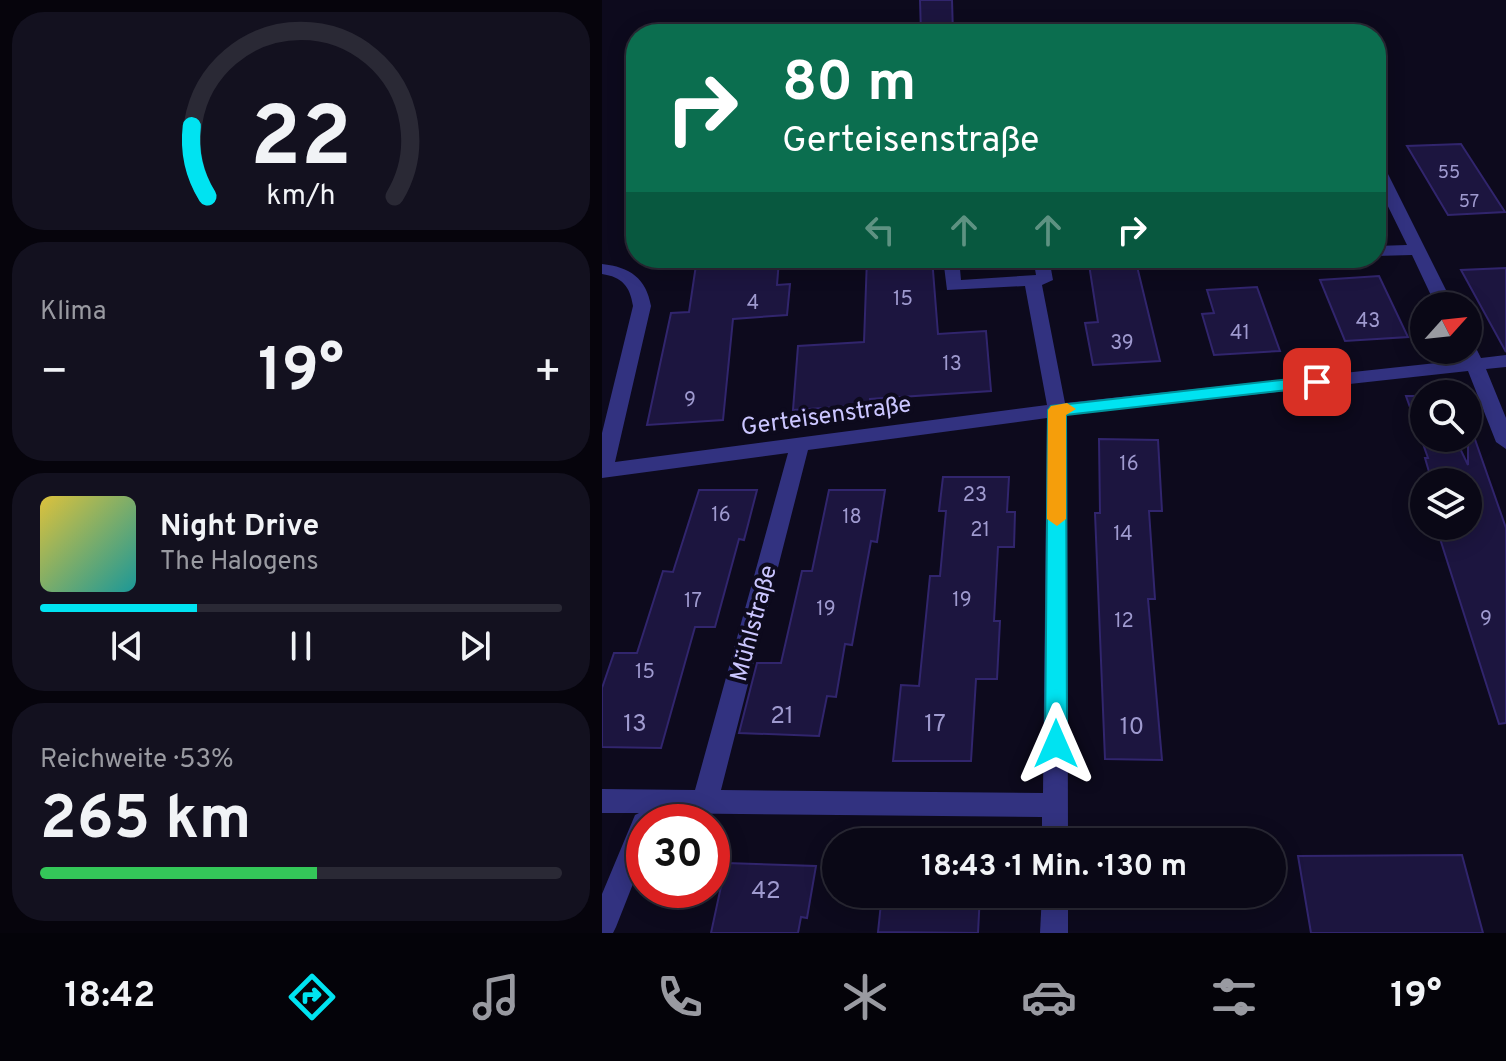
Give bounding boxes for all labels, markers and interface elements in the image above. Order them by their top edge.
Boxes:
text: 80 m [782,50,916,120]
icon: right [650,56,754,160]
text: 22 [250,90,352,195]
text: Gerteisenstraße [782,119,1039,165]
house number: 55 [1438,162,1460,185]
text: km/h [266,179,336,215]
house number: 57 [1459,191,1479,214]
icon: left [858,208,902,252]
icon: ahead [942,208,986,252]
icon: ahead [1026,208,1070,252]
icon: right [1110,208,1154,252]
house number: 15 [893,287,913,313]
house number: 4 [747,291,759,317]
north arrow [1410,292,1482,364]
map controls [1410,292,1482,540]
text: Klima [40,296,106,329]
house number: 43 [1356,309,1380,335]
house number: 41 [1230,321,1250,347]
house number: 39 [1110,331,1134,357]
text: 19° [258,336,344,412]
text: − [40,346,68,402]
text: + [534,346,562,402]
pin [1283,348,1351,416]
house number: 13 [942,352,962,378]
icon: arrive [1295,360,1339,404]
button: search [1410,380,1482,452]
house number: 9 [684,388,696,414]
street label: Gerteisenstraße [739,390,913,444]
house number: 16 [1119,452,1139,478]
button: layers [1410,468,1482,540]
house number: 23 [963,483,987,509]
house number: 16 [711,503,731,529]
house number: 18 [842,505,862,531]
text: Night Drive [160,509,319,546]
house number: 21 [970,518,990,544]
house number: 14 [1113,522,1133,548]
text: The Halogens [160,546,319,579]
street label: Mühlstraße [725,562,785,685]
house number: 19 [952,588,972,614]
house number: 17 [684,589,702,615]
house number: 19 [816,597,836,623]
house number: 9 [1480,607,1492,633]
house number: 12 [1114,609,1134,635]
icon: previous [105,624,149,668]
icon: pause [279,624,323,668]
icon: next [453,624,497,668]
house number: 15 [635,660,655,686]
house number: 21 [770,702,794,732]
position arrow [1014,702,1098,786]
house number: 13 [623,710,647,740]
house number: 17 [924,710,946,740]
house number: 10 [1120,713,1144,743]
text: Reichweite · 53% [40,744,234,777]
text: 265 km [40,784,251,860]
speed limit sign: 30 [626,804,730,908]
text: 18:43 · 1 Min. · 130 m [921,849,1187,886]
house number: 42 [751,877,781,907]
icon: directions [284,969,340,1025]
icon: music [468,969,524,1025]
icon: phone [652,969,708,1025]
icon: climate [837,969,893,1025]
icon: car [1021,969,1077,1025]
icon: filters [1206,969,1262,1025]
text: 18:42 [64,974,155,1020]
text: 19° [1390,974,1442,1020]

